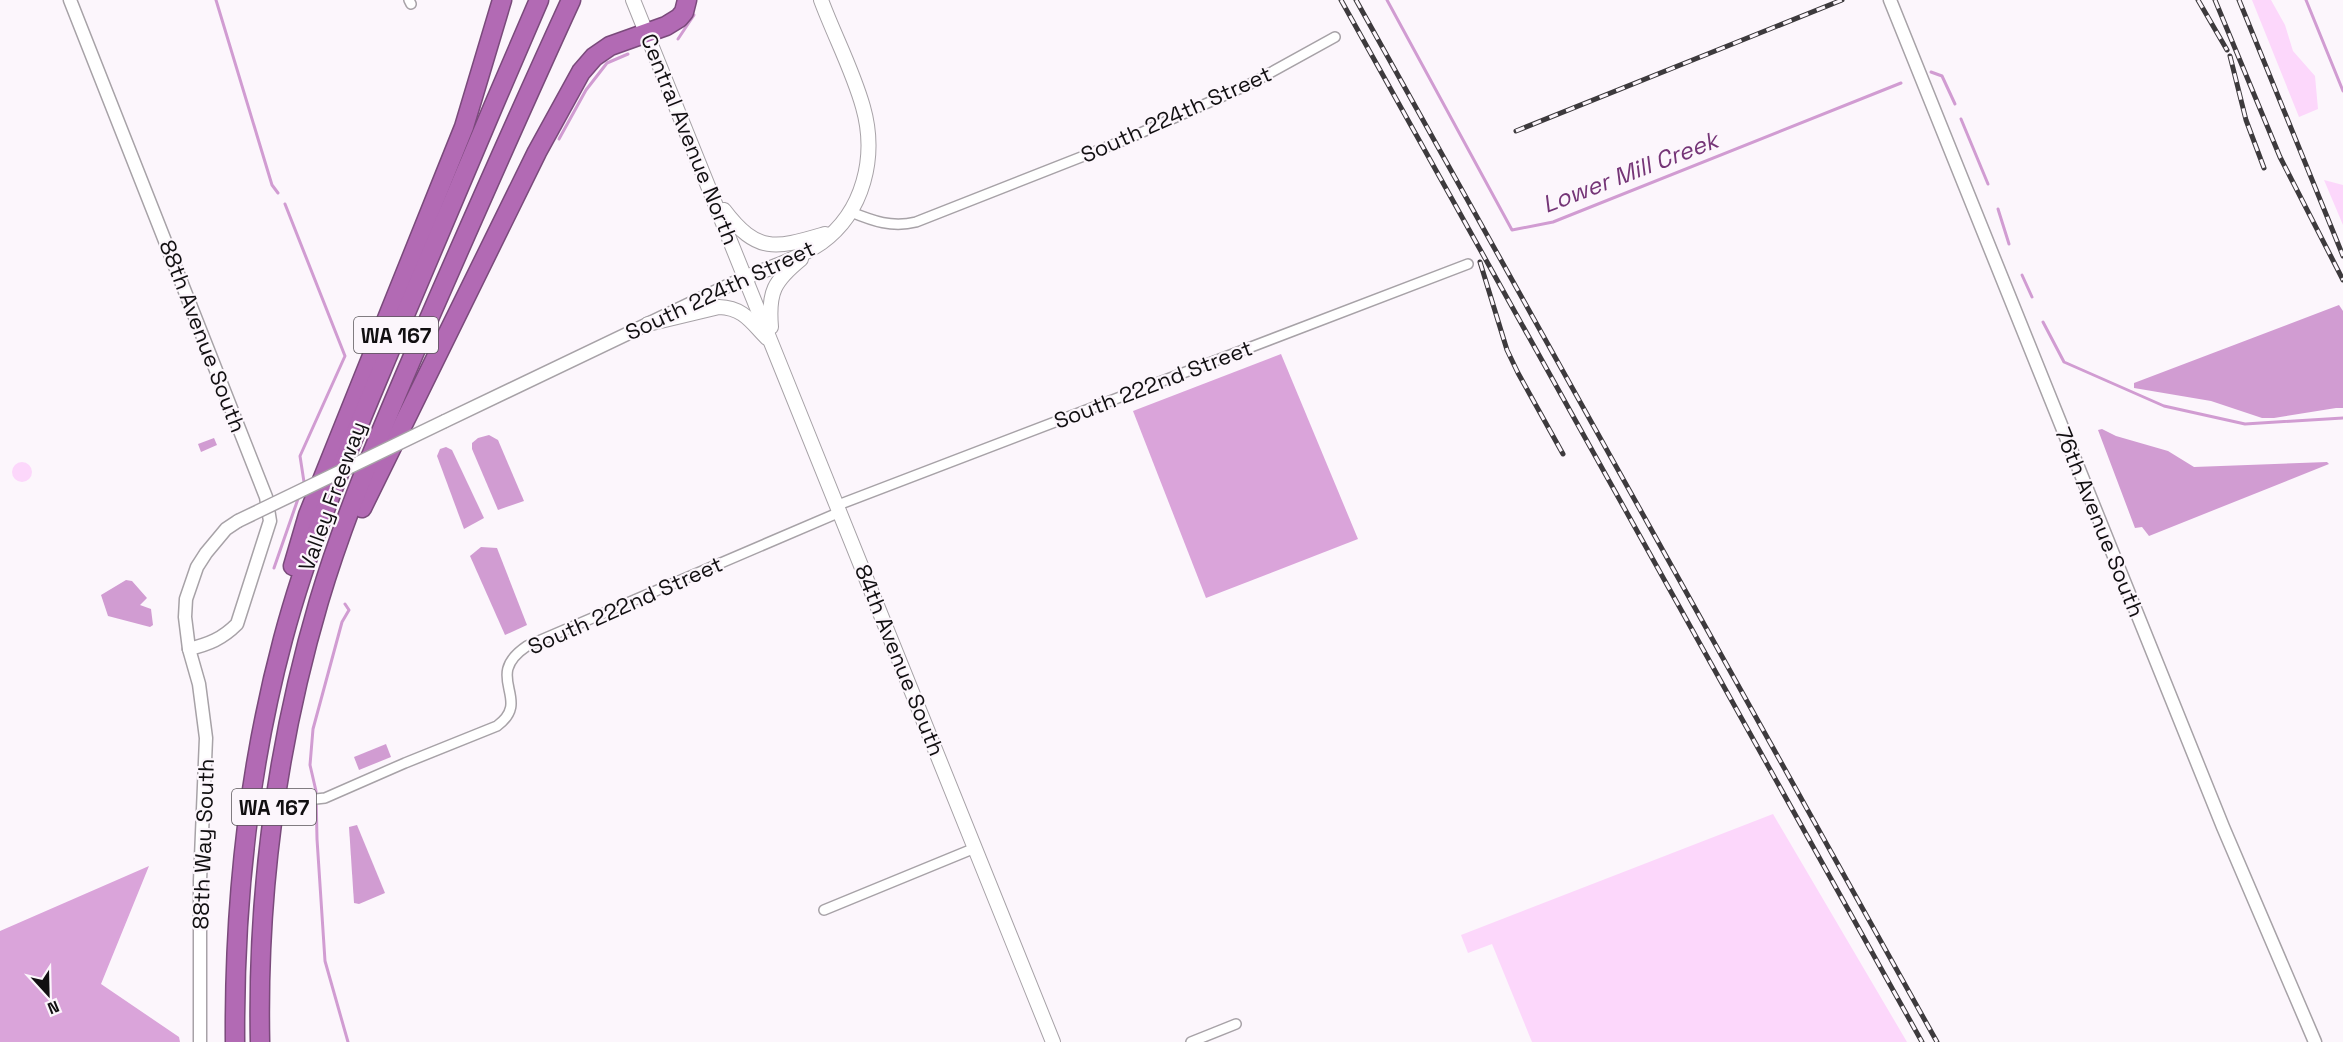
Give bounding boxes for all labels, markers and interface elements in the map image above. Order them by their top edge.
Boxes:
street label: Central Avenue North [635,29,745,249]
street label: South 224th Street [1076,59,1276,169]
water label: Lower Mill Creek [1538,123,1725,220]
street label: South 224th Street [621,234,819,346]
street label: 88th Avenue South [153,236,253,436]
road number: WA 167 [354,317,438,353]
street label: South 222nd Street [1050,333,1256,435]
street label: Valley Freeway [292,417,372,575]
street label: 76th Avenue South [2049,423,2151,621]
street label: South 222nd Street [523,549,727,661]
street label: 84th Avenue South [849,560,951,760]
street label: 88th Way South [186,758,220,930]
road number: WA 167 [232,789,316,825]
north arrow [18,964,78,1024]
text: N [45,996,62,1019]

